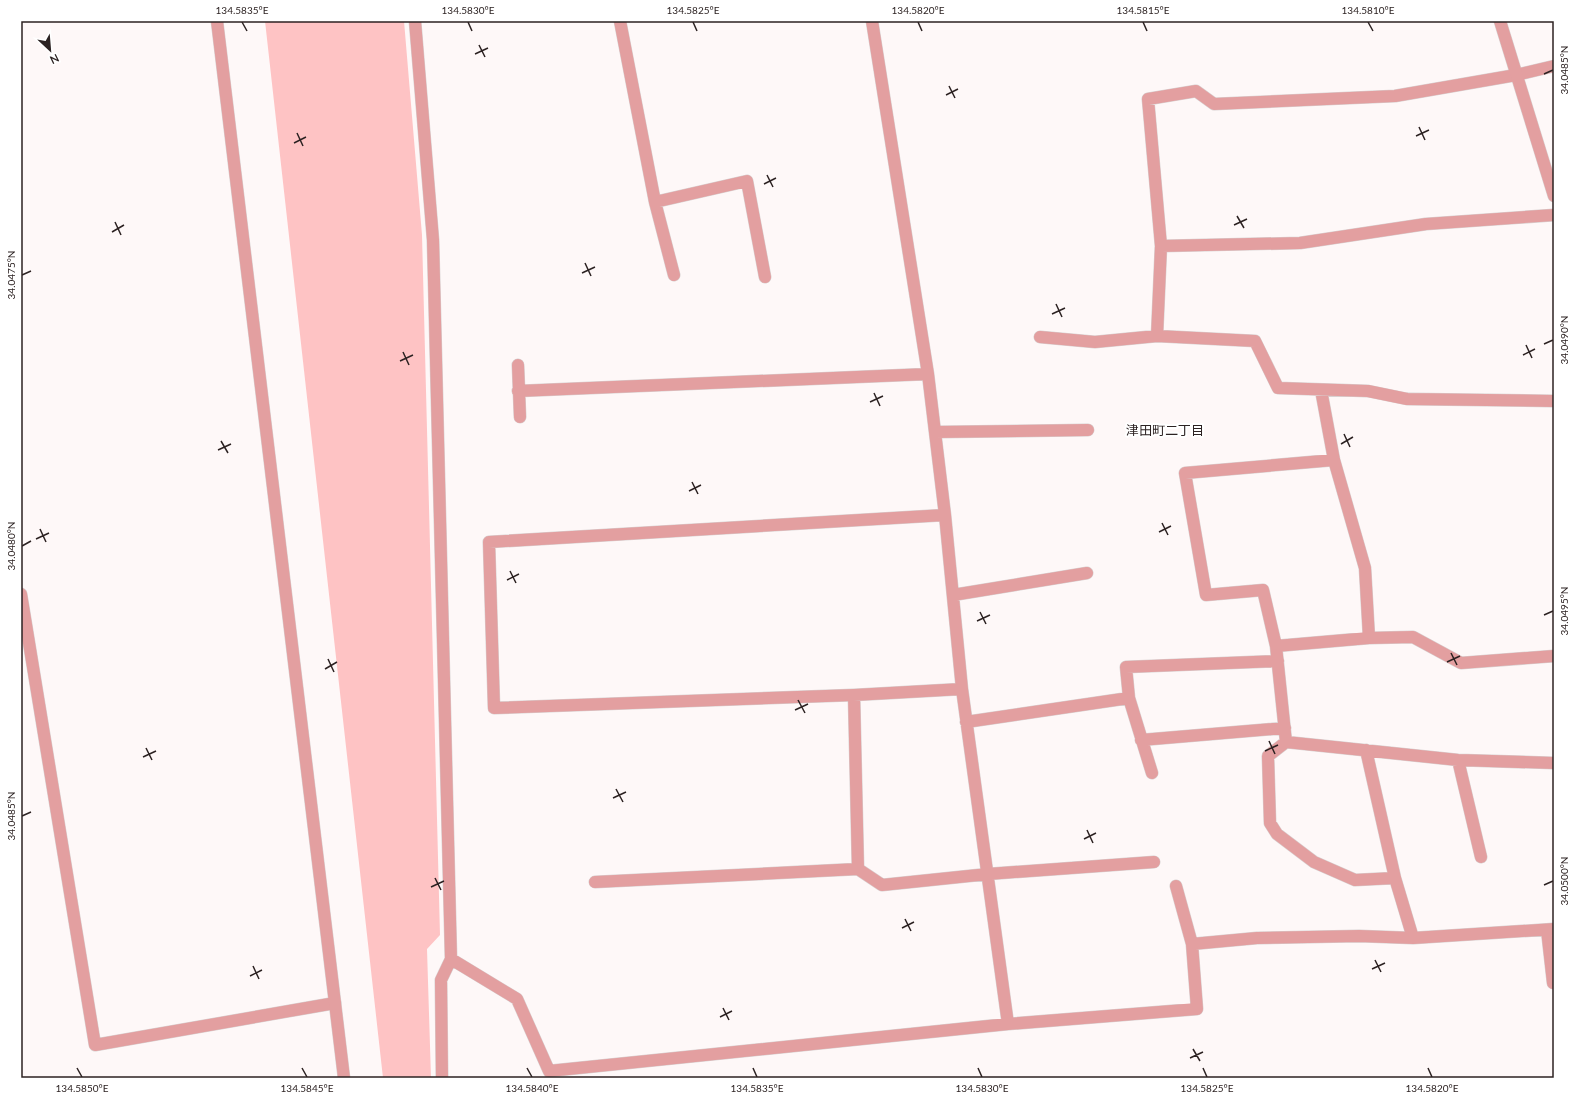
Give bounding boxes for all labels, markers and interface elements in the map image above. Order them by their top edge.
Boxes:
text: 134.5835°E [216,4,269,16]
text: 134.5830°E [442,4,495,16]
text: 134.5825°E [667,4,720,16]
text: 134.5820°E [892,4,945,16]
text: 134.5815°E [1117,4,1170,16]
text: 134.5810°E [1342,4,1395,16]
north arrow [30,30,70,70]
text: 34.0485°N [1558,46,1570,94]
text: N [48,52,61,67]
text: 34.0475°N [5,251,17,299]
text: 34.0490°N [1558,316,1570,364]
district label: 津田町二丁目 [1126,422,1204,438]
text: 34.0480°N [5,522,17,570]
text: 34.0495°N [1558,587,1570,635]
text: 34.0485°N [5,792,17,840]
text: 34.0500°N [1558,857,1570,905]
text: 134.5850°E [56,1082,109,1094]
text: 134.5845°E [281,1082,334,1094]
text: 134.5840°E [506,1082,559,1094]
text: 134.5835°E [731,1082,784,1094]
text: 134.5830°E [956,1082,1009,1094]
text: 134.5825°E [1181,1082,1234,1094]
text: 134.5820°E [1406,1082,1459,1094]

